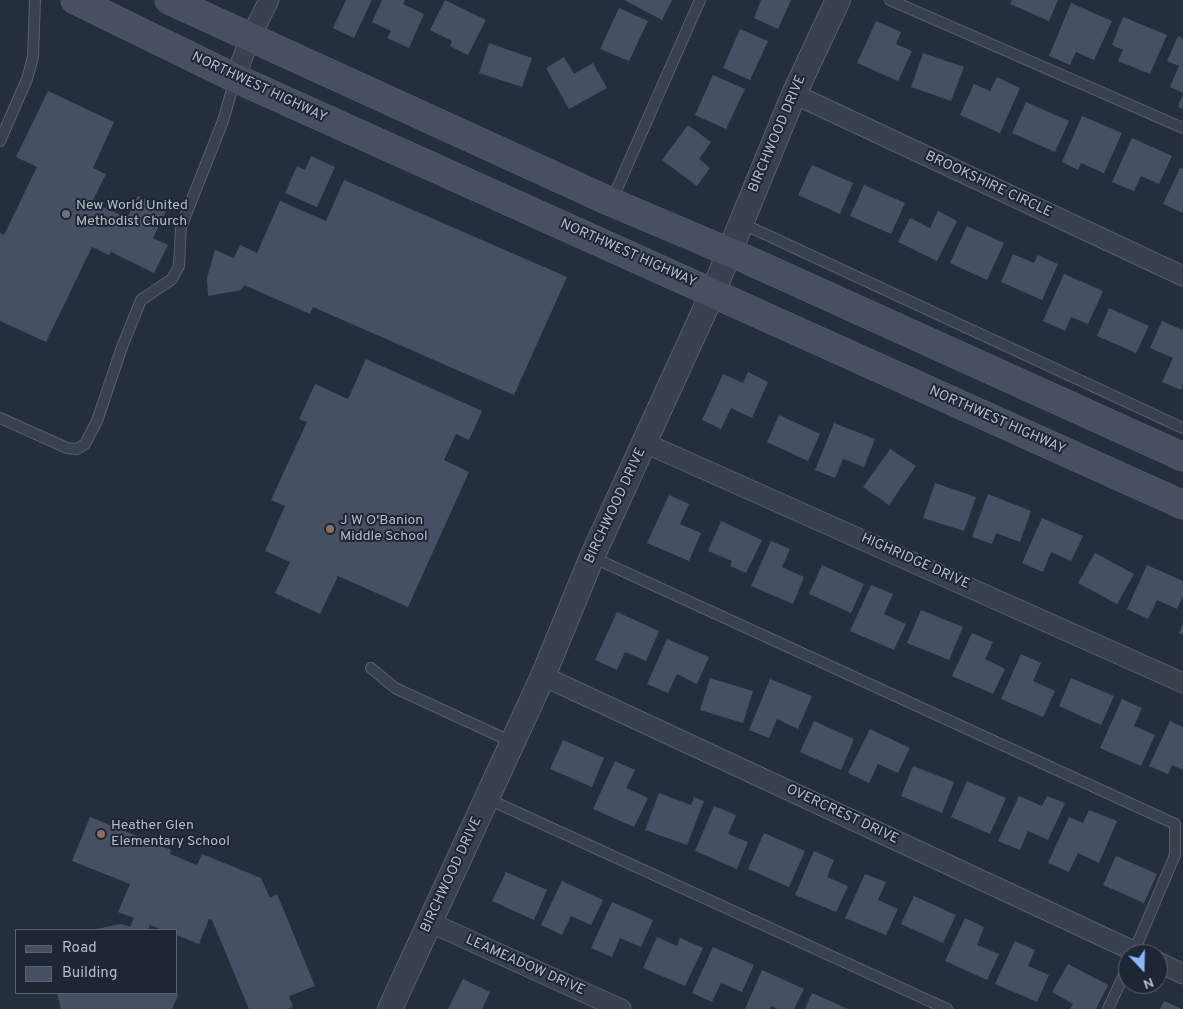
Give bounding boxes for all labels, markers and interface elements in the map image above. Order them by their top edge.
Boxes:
street label: NORTHWEST HIGHWAY [189,49,329,127]
street label: BIRCHWOOD DRIVE [746,73,810,195]
street label: BROOKSHIRE CIRCLE [922,148,1054,222]
place label: New World United Methodist Church [76,198,188,230]
marker: New World United Methodist Church [60,208,72,220]
street label: NORTHWEST HIGHWAY [557,216,699,292]
street label: NORTHWEST HIGHWAY [926,383,1068,459]
street label: BIRCHWOOD DRIVE [582,445,650,567]
place label: J W O'Banion Middle School [340,513,428,546]
marker: J W O'Banion Middle School [324,523,336,535]
street label: HIGHRIDGE DRIVE [858,531,972,593]
street label: OVERCREST DRIVE [783,782,901,848]
street label: BIRCHWOOD DRIVE [418,814,486,936]
place label: Heather Glen Elementary School [111,818,230,850]
marker: Heather Glen Elementary School [95,828,107,840]
legend [15,929,178,994]
street label: LEAMEADOW DRIVE [463,932,587,1000]
text: Road [62,939,97,958]
north arrow [1118,944,1168,994]
text: Building [62,964,117,983]
text: N [1140,973,1156,992]

